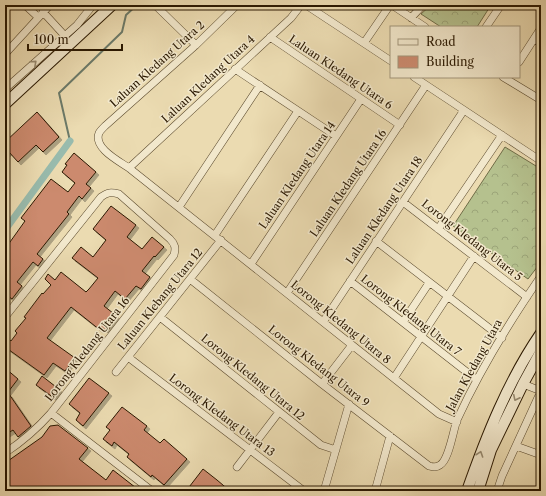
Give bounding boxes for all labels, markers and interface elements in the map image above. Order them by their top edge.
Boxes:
street label: Laluan Kledang Utara 2 [107,18,207,110]
scale bar [28,26,122,52]
legend [390,26,520,78]
text: 100 m [34,32,69,47]
street label: Laluan Kledang Utara 4 [159,32,257,126]
street label: Laluan Kledang Utara 6 [286,32,396,112]
text: Road [426,34,456,49]
text: Building [426,54,474,69]
one-way arrow [29,60,37,68]
street label: Laluan Kledang Utara 14 [256,119,338,231]
street label: Laluan Kledang Utara 16 [307,126,390,240]
street label: Laluan Kledang Utara 18 [343,153,425,267]
street label: Lorong Kledang Utara 5 [419,196,525,284]
street label: Laluan Klebang Utara 12 [115,245,205,353]
street label: Lorong Kledang Utara 7 [358,271,464,359]
street label: Lorong Kledang Utara 8 [288,277,394,367]
street label: Lorong Kledang Utara 16 [42,293,133,404]
street label: Jalan Kledang Utara [442,316,505,415]
street label: Lorong Kledang Utara 9 [266,322,372,410]
street label: Lorong Kledang Utara 12 [198,331,308,423]
street label: Lorong Kledang Utara 13 [166,371,278,459]
one-way arrow [513,394,521,401]
one-way arrow [476,451,484,458]

